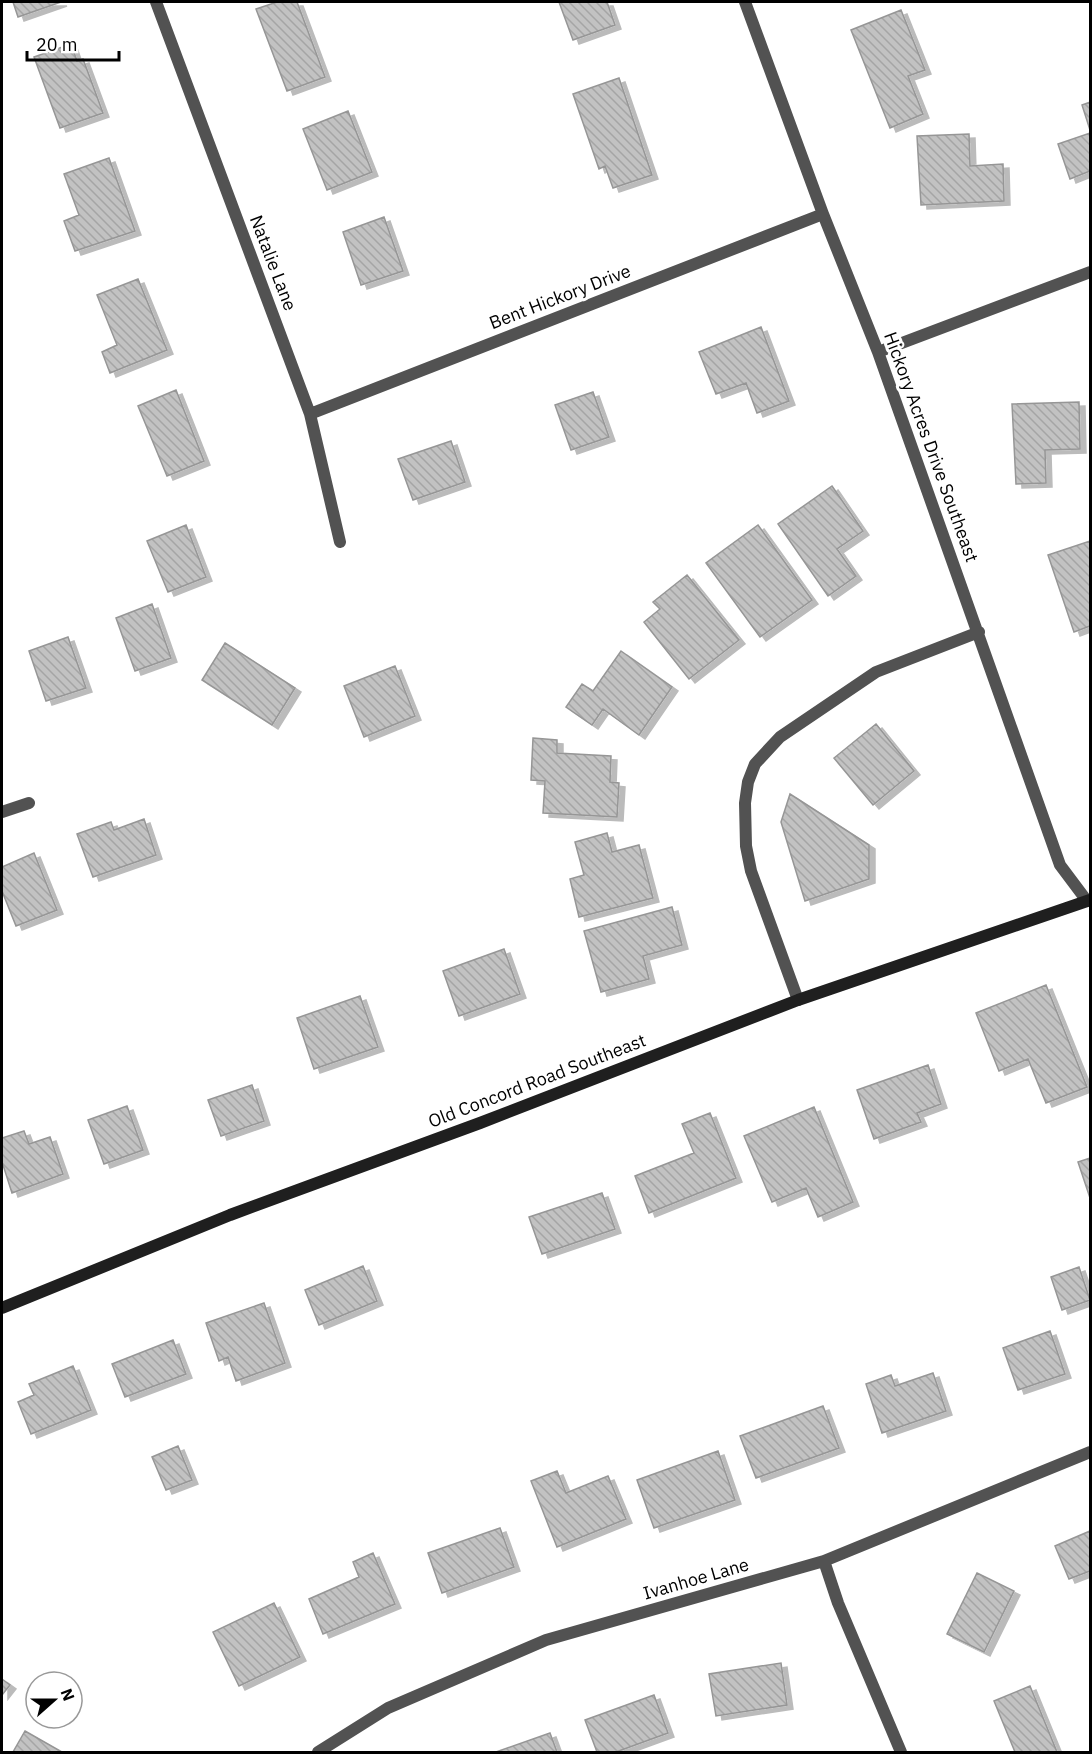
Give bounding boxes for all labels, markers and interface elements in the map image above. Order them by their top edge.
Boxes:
scale bar [27,24,118,62]
text: 20 m [36,33,78,56]
street label: Natalie Lane [245,212,302,314]
street label: Bent Hickory Drive [486,259,634,334]
street label: Hickory Acres Drive Southeast [879,329,984,565]
street label: Old Concord Road Southeast [425,1028,649,1133]
street label: Ivanhoe Lane [640,1552,751,1605]
north arrow [24,1670,84,1730]
text: N [57,1686,79,1704]

